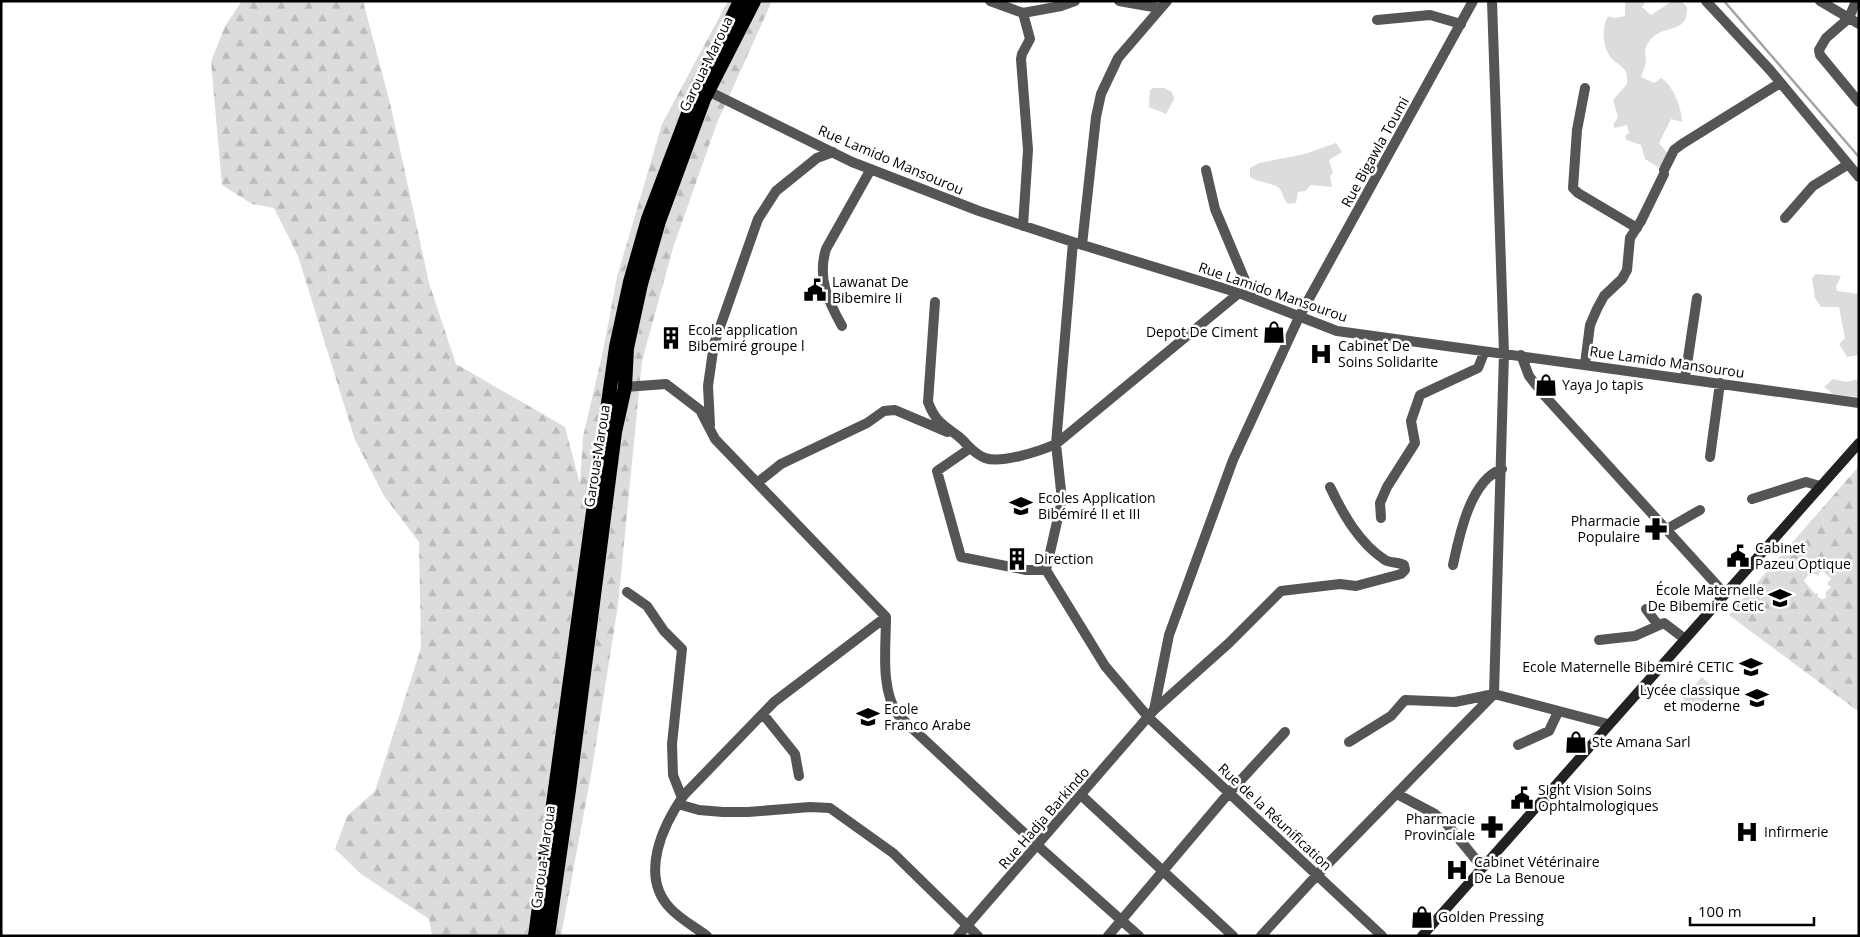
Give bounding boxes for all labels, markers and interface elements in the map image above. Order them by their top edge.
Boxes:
street label: Garoua-Maroua [674,13,737,115]
street label: Rue Bigawla Toumi [1336,93,1413,210]
street label: Rue Lamido Mansourou [816,120,967,199]
street label: Rue Lamido Mansourou [1196,257,1350,326]
place label: Lawanat De Bibemire Ii [832,272,909,307]
public building icon: Lawanat De Bibemire Ii [802,277,828,303]
shop icon: Depot De Ciment [1261,319,1287,345]
place label: Ecole application Bibemiré groupe l [688,320,805,355]
place label: Depot De Ciment [1146,322,1258,341]
building icon: Ecole application Bibemiré groupe l [658,325,684,351]
place label: Cabinet De Soins Solidarite [1338,336,1438,371]
hospital icon: Cabinet De Soins Solidarite [1308,341,1334,367]
street label: Rue Lamido Mansourou [1588,341,1746,382]
shop icon: Yaya Jo tapis [1533,372,1559,398]
place label: Yaya Jo tapis [1562,375,1644,394]
street label: Garoua-Maroua [579,403,614,509]
place label: Ecoles Application Bibémiré II et III [1038,488,1156,523]
school or university icon: Ecoles Application Bibémiré II et III [1008,493,1034,519]
place label: Pharmacie Populaire [1571,511,1640,546]
pharmacy icon: Pharmacie Populaire [1643,516,1669,542]
place label: Cabinet Pazeu Optique [1755,538,1851,573]
public building icon: Cabinet Pazeu Optique [1725,543,1751,569]
building icon: Direction [1004,546,1030,572]
place label: Direction [1034,549,1094,568]
place label: École Maternelle De Bibemire Cetic [1648,580,1764,615]
school or university icon: École Maternelle De Bibemire Cetic [1767,585,1793,611]
school or university icon: Ecole Maternelle Bibemiré CETIC [1738,654,1764,680]
place label: Ecole Maternelle Bibemiré CETIC [1522,657,1734,676]
place label: Lycée classique et moderne [1640,680,1740,715]
school or university icon: Lycée classique et moderne [1744,685,1770,711]
place label: Ecole Franco Arabe [884,699,971,734]
school or university icon: Ecole Franco Arabe [855,704,881,730]
shop icon: Ste Amana Sarl [1563,729,1589,755]
place label: Ste Amana Sarl [1592,732,1690,751]
street label: Rue de la Réunification [1214,759,1336,874]
street label: Rue Hadja Barkindo [994,763,1093,873]
place label: Sight Vision Soins Ophtalmologiques [1538,780,1659,815]
public building icon: Sight Vision Soins Ophtalmologiques [1509,785,1535,811]
street label: Garoua-Maroua [526,804,559,910]
place label: Pharmacie Provinciale [1404,809,1475,844]
pharmacy icon: Pharmacie Provinciale [1479,814,1505,840]
hospital icon: Infirmerie [1734,819,1760,845]
place label: Infirmerie [1764,822,1829,841]
place label: Cabinet Vétérinaire De La Benoue [1474,852,1600,887]
hospital icon: Cabinet Vétérinaire De La Benoue [1444,857,1470,883]
scale bar [1690,894,1814,926]
text: 100 m [1698,901,1742,921]
shop icon: Golden Pressing [1409,904,1435,930]
place label: Golden Pressing [1438,907,1544,926]

